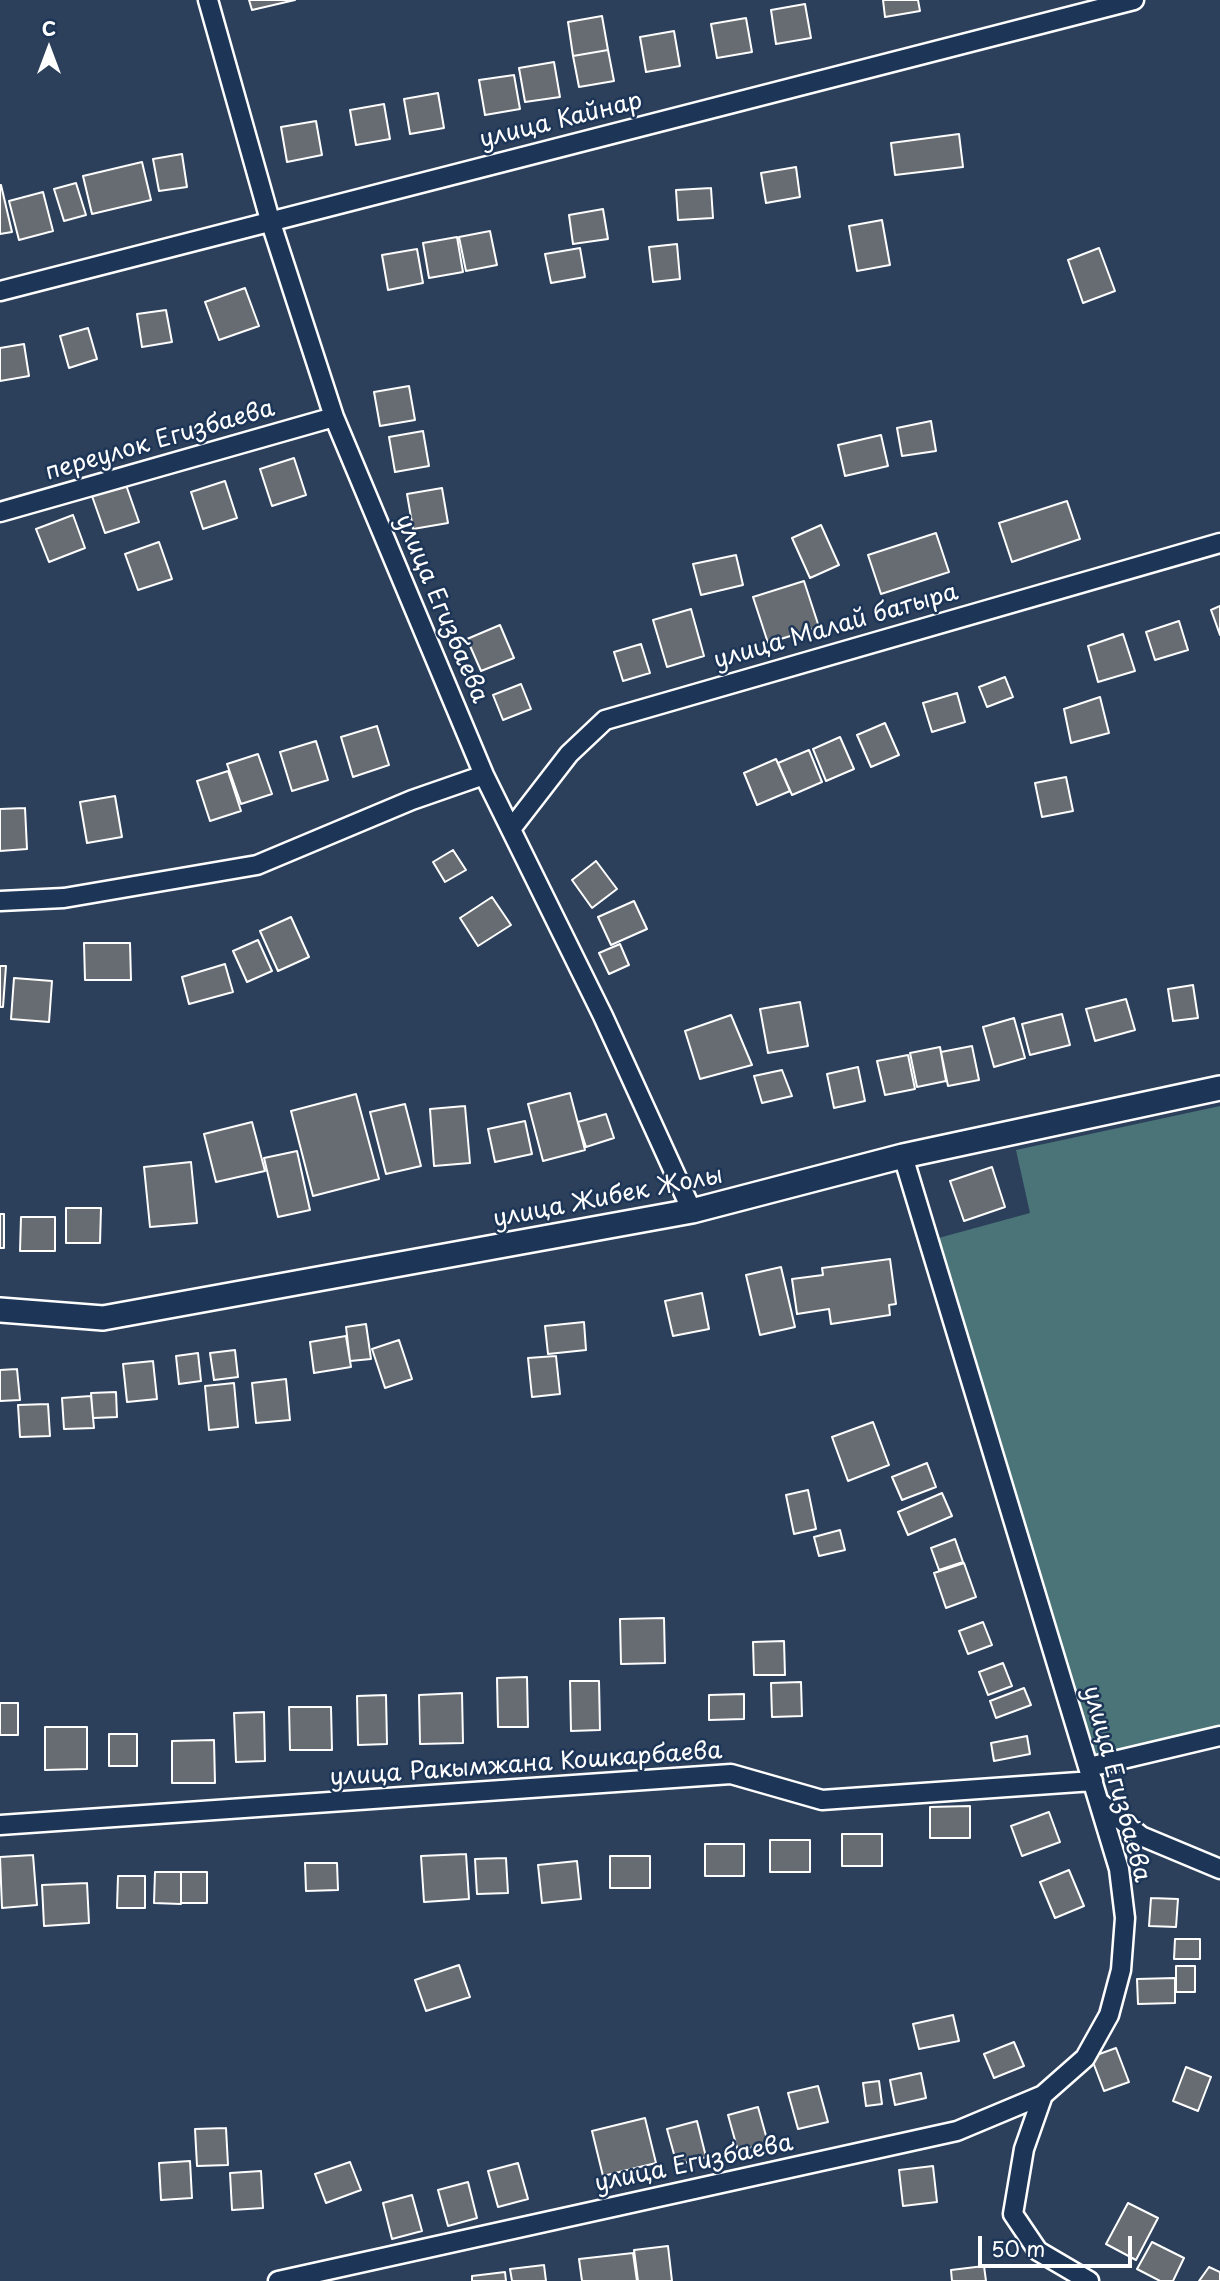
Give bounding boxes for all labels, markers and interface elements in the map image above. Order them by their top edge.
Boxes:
north arrow [14,14,84,84]
text: С [42,14,56,42]
street label: улица Кайнар [477,87,645,155]
street label: переулок Егизбаева [42,394,278,488]
street label: улица Егизбаева [388,510,494,708]
street label: улица Малай батыра [710,578,962,676]
street label: улица Жибек Жолы [491,1162,725,1234]
street label: улица Егизбаева [1076,1683,1156,1885]
street label: улица Ракымжана Кошкарбаева [329,1737,723,1793]
street label: улица Егизбаева [592,2129,796,2199]
scale bar [982,2222,1136,2266]
text: 50 m [991,2232,1045,2264]

